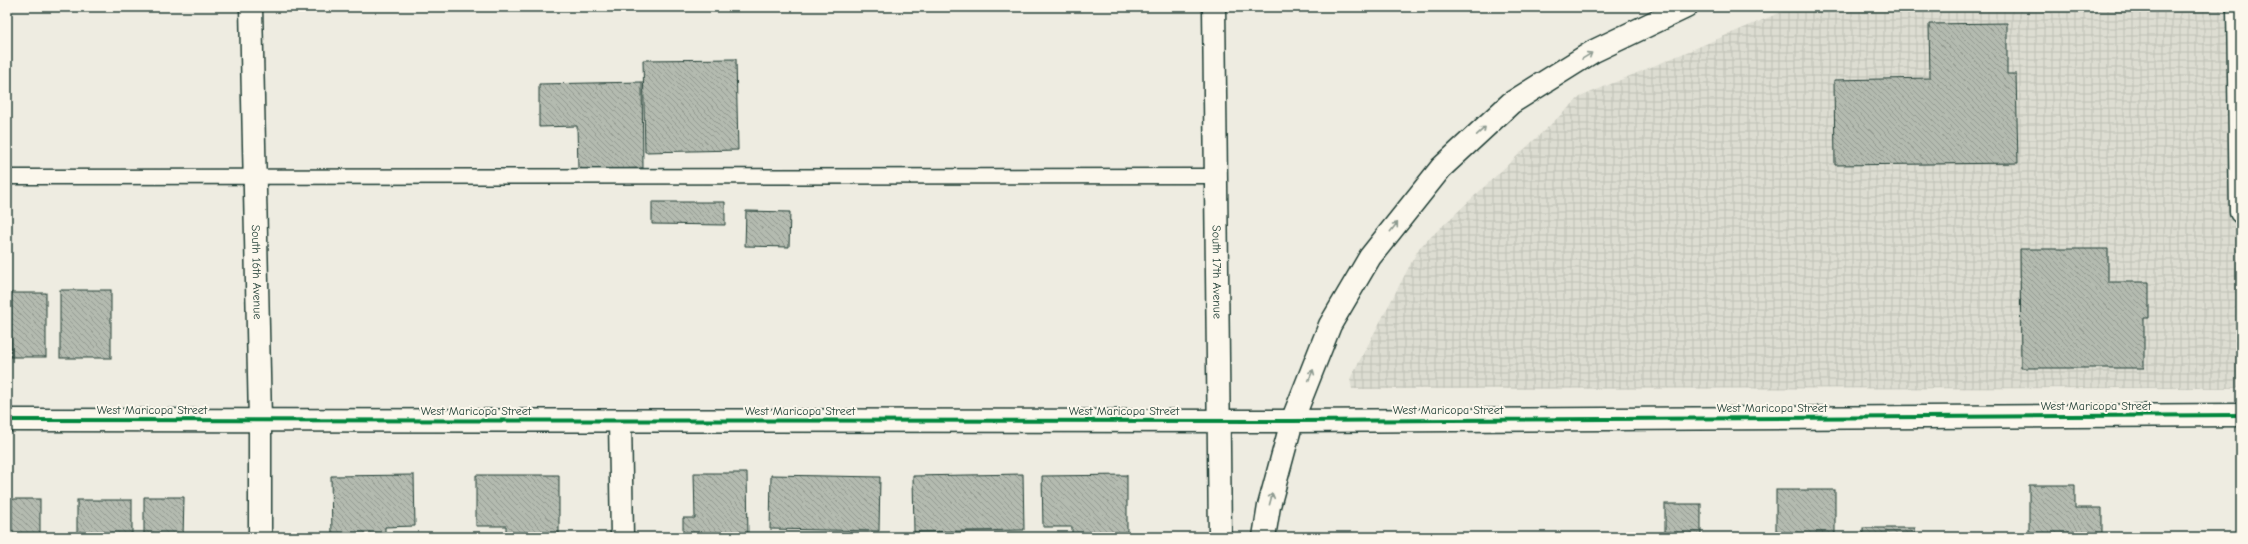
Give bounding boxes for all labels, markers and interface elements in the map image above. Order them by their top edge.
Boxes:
one-way arrow [1581,51,1593,59]
one-way arrow [1476,126,1486,135]
one-way arrow [1390,221,1399,232]
street label: South 16th Avenue [249,224,265,319]
street label: South 17th Avenue [1209,225,1225,319]
one-way arrow [1308,370,1315,382]
street label: West Maricopa Street [2041,399,2152,413]
street label: West Maricopa Street [1717,401,1828,415]
street label: West Maricopa Street [97,403,208,417]
street label: West Maricopa Street [1393,403,1504,417]
street label: West Maricopa Street [421,404,532,418]
street label: West Maricopa Street [745,404,856,418]
street label: West Maricopa Street [1069,404,1180,418]
one-way arrow [1267,492,1275,505]

